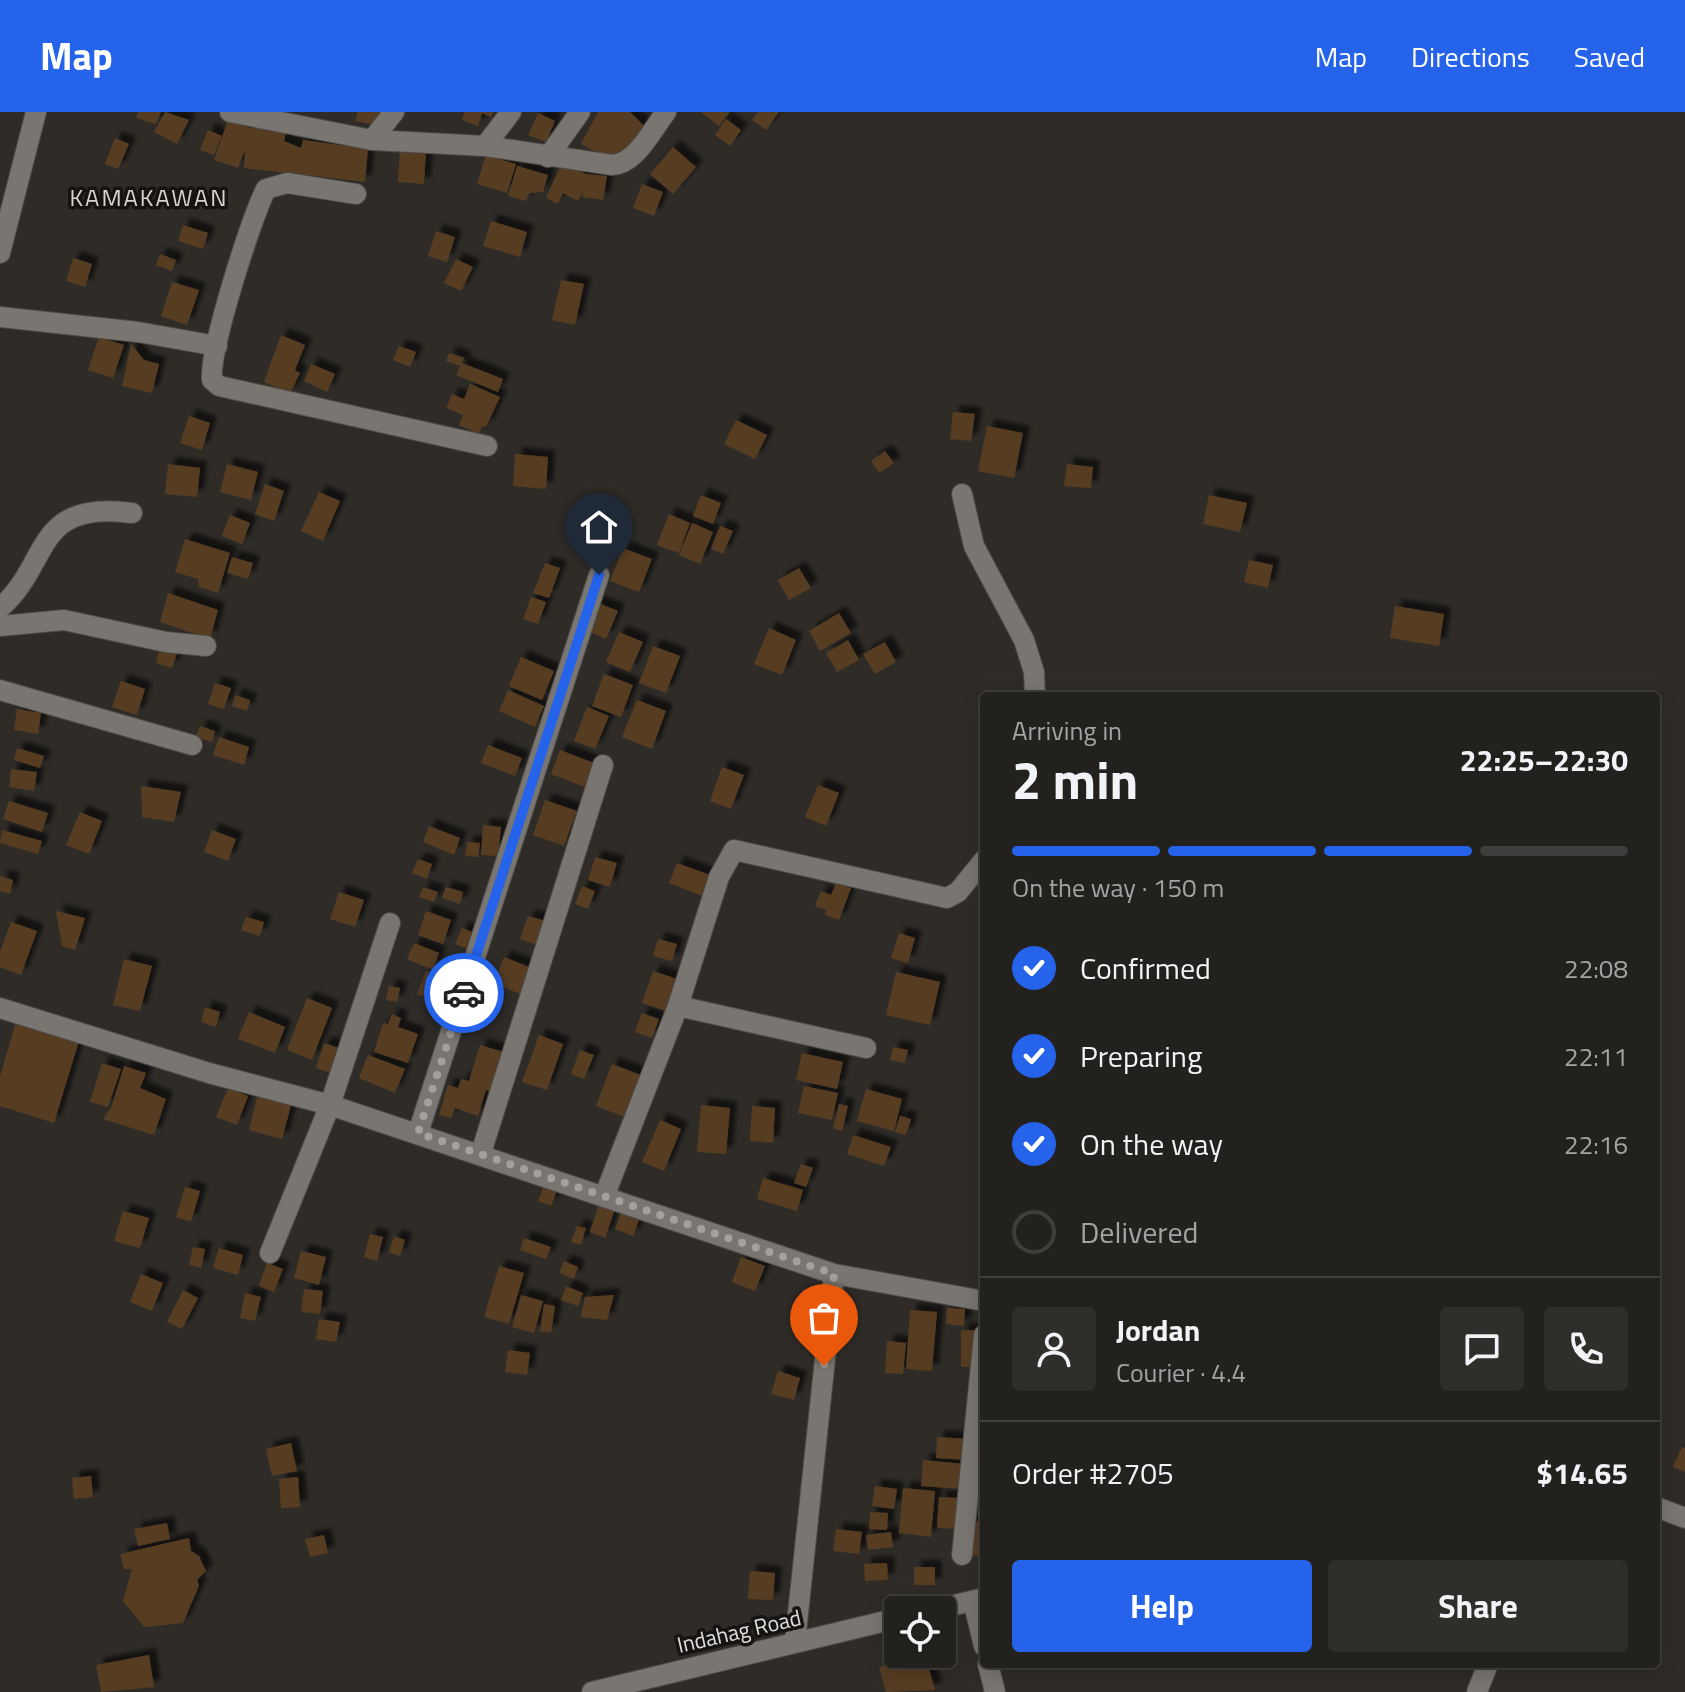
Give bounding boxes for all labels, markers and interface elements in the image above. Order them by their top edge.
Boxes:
text: Map [40,27,113,85]
text: Map [1315,35,1367,78]
text: Directions [1411,35,1530,78]
text: Saved [1574,35,1645,78]
district label: KAMAKAWAN [69,179,229,215]
pin [565,493,633,575]
icon: home [577,505,621,549]
text: Arriving in [1012,711,1122,750]
text: 22:25–22:30 [1460,737,1628,783]
text: 2 min [1012,740,1138,819]
text: On the way · 150 m [1012,868,1224,907]
text: Confirmed [1080,945,1211,991]
icon: check [1012,946,1056,990]
text: 22:08 [1564,949,1628,988]
courier [424,953,504,1033]
icon: car [442,971,486,1015]
text: Preparing [1080,1033,1202,1079]
icon: check [1012,1034,1056,1078]
text: 22:11 [1564,1037,1628,1076]
text: On the way [1080,1121,1223,1167]
icon: check [1012,1122,1056,1166]
text: 22:16 [1564,1125,1628,1164]
text: Delivered [1080,1209,1198,1255]
pin [790,1284,858,1366]
icon: bag [802,1296,846,1340]
button: person [1012,1307,1096,1391]
text: Jordan [1116,1307,1200,1353]
button: chat [1440,1307,1524,1391]
button: phone [1544,1307,1628,1391]
text: Courier · 4.4 [1116,1353,1246,1392]
text: Order #2705 [1012,1450,1174,1496]
text: $14.65 [1536,1450,1628,1496]
button: Help [1012,1560,1312,1652]
button: Share [1328,1560,1628,1652]
map controls [884,1596,956,1668]
button: locate [884,1596,956,1668]
street label: Indahag Road [674,1600,804,1662]

